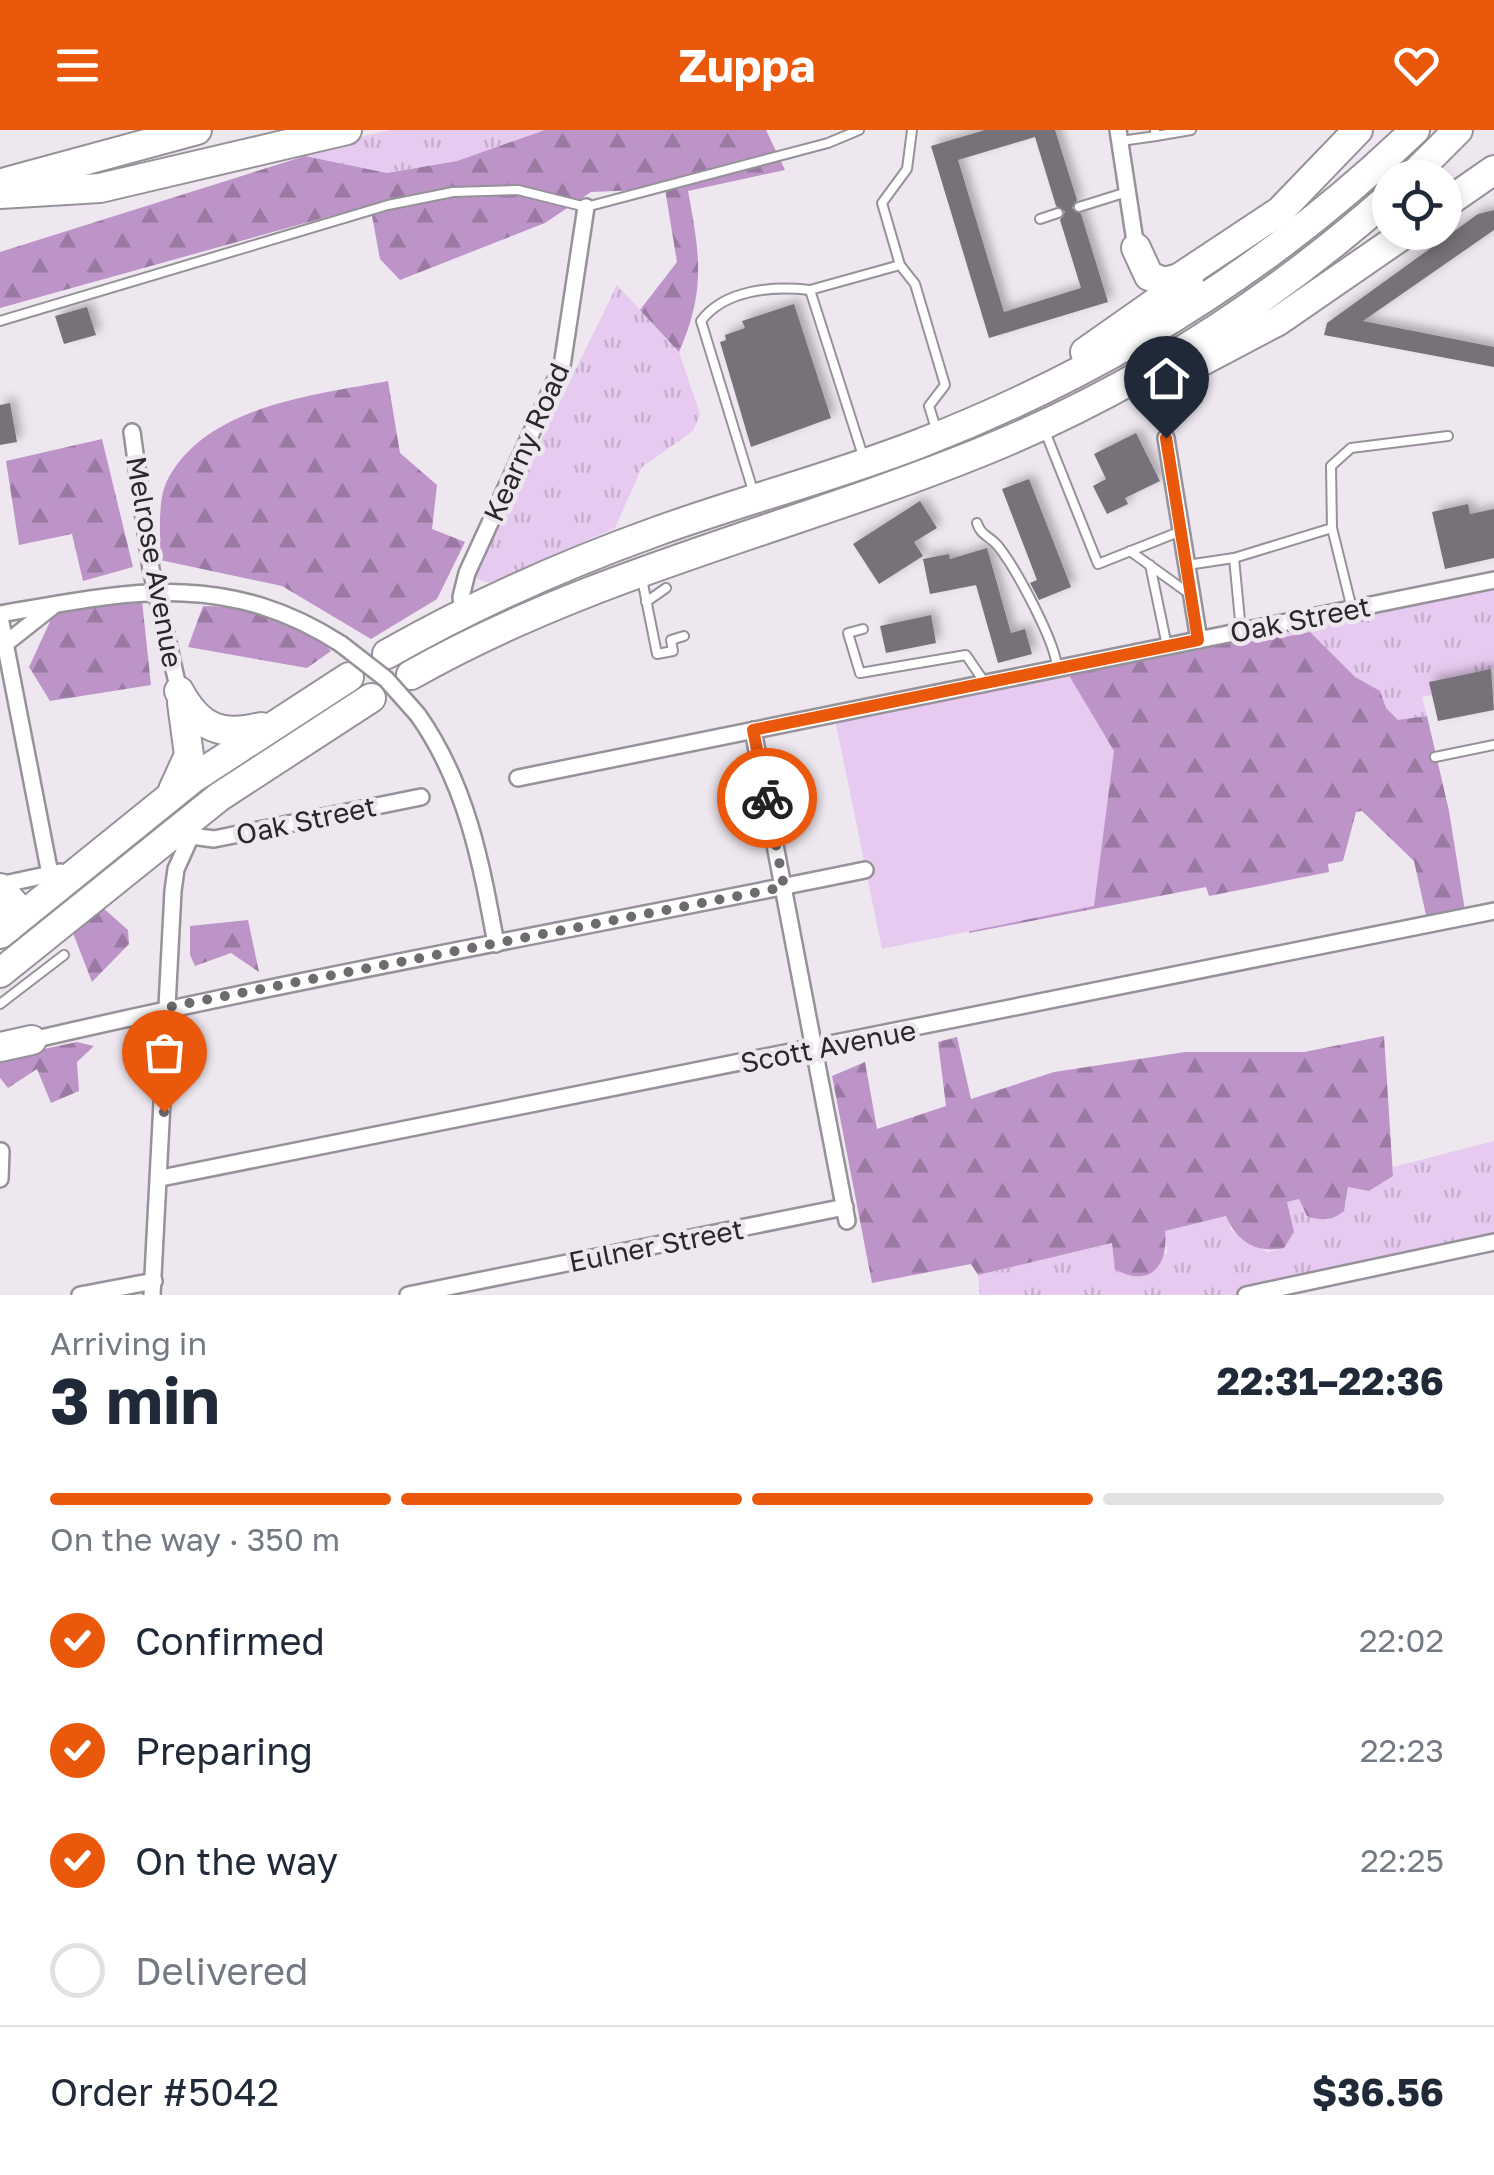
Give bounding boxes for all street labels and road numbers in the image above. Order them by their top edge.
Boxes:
street label: Kearny Road [476,358,576,526]
street label: Melrose Avenue [120,454,190,670]
street label: Oak Street [1227,589,1373,649]
street label: Oak Street [233,789,379,851]
street label: Scott Avenue [738,1013,918,1079]
street label: Eulner Street [566,1212,746,1278]

